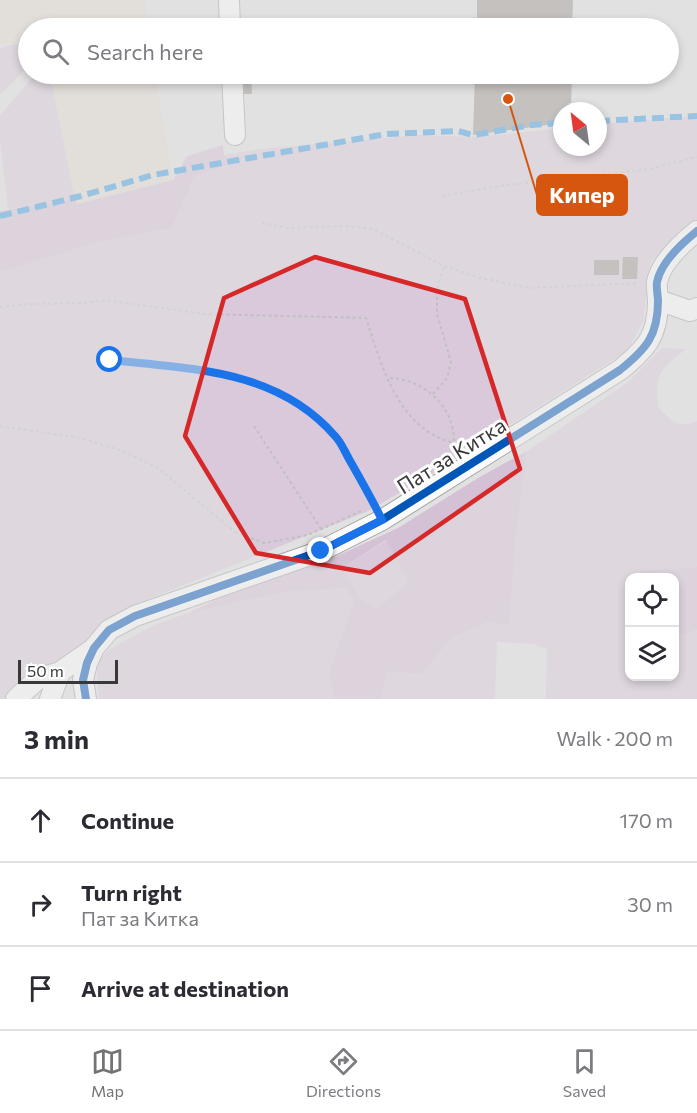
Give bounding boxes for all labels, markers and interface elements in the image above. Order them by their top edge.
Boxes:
search box [18,18,679,84]
icon: search [39,35,72,68]
text: Search here [87,38,203,65]
north arrow [553,102,607,156]
callout: Кипер [537,175,627,215]
text: Кипер [549,181,615,208]
route start [96,346,122,372]
street label: Пат за Китка [392,412,510,498]
route end [307,537,333,563]
map controls [625,573,679,681]
button: locate [625,573,679,627]
button: layers [625,627,679,681]
scale bar [18,657,118,684]
text: 50 m [27,661,64,680]
text: 3 min [24,723,89,754]
text: Walk · 200 m [556,726,673,750]
icon: ahead [24,804,57,837]
text: Continue [81,807,174,834]
text: 170 m [620,808,673,832]
text: Turn right [81,879,182,906]
icon: right [24,888,57,921]
text: 30 m [627,892,673,916]
text: Пат за Китка [81,906,199,930]
icon: arrive [24,972,57,1005]
text: Arrive at destination [81,975,289,1002]
tab: Map [91,1045,124,1100]
tab: Directions [306,1045,381,1100]
tab: Saved [563,1045,606,1100]

